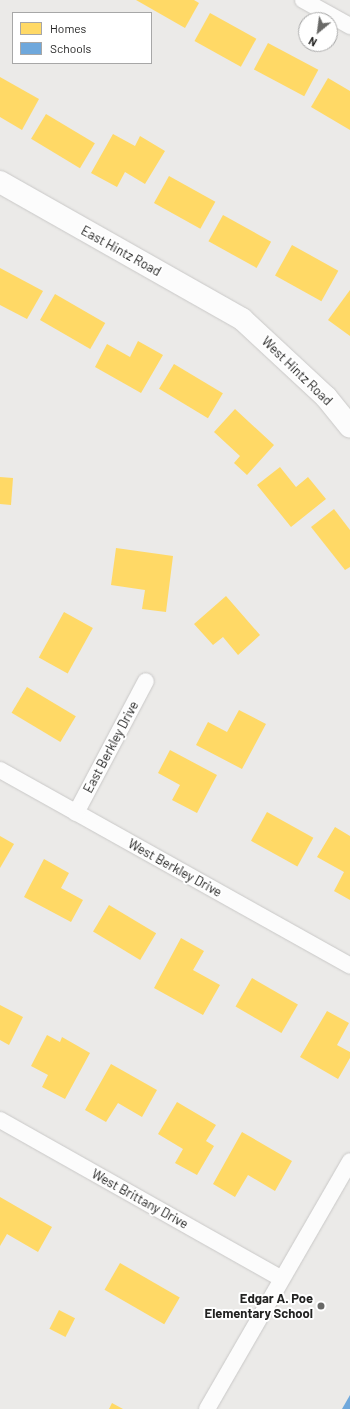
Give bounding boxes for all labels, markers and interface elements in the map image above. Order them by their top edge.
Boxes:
legend [12,12,152,64]
north arrow [298,12,338,52]
text: Homes [50,21,86,35]
text: N [306,35,319,50]
text: Schools [50,41,91,55]
street label: East Hintz Road [78,223,164,279]
street label: West Hintz Road [259,333,335,409]
street label: East Berkley Drive [80,698,142,796]
street label: West Berkley Drive [125,836,225,900]
street label: West Brittany Drive [89,1166,191,1232]
place label: Edgar A. Poe Elementary School [205,1291,313,1322]
marker: Edgar A. Poe Elementary School [316,1301,326,1311]

